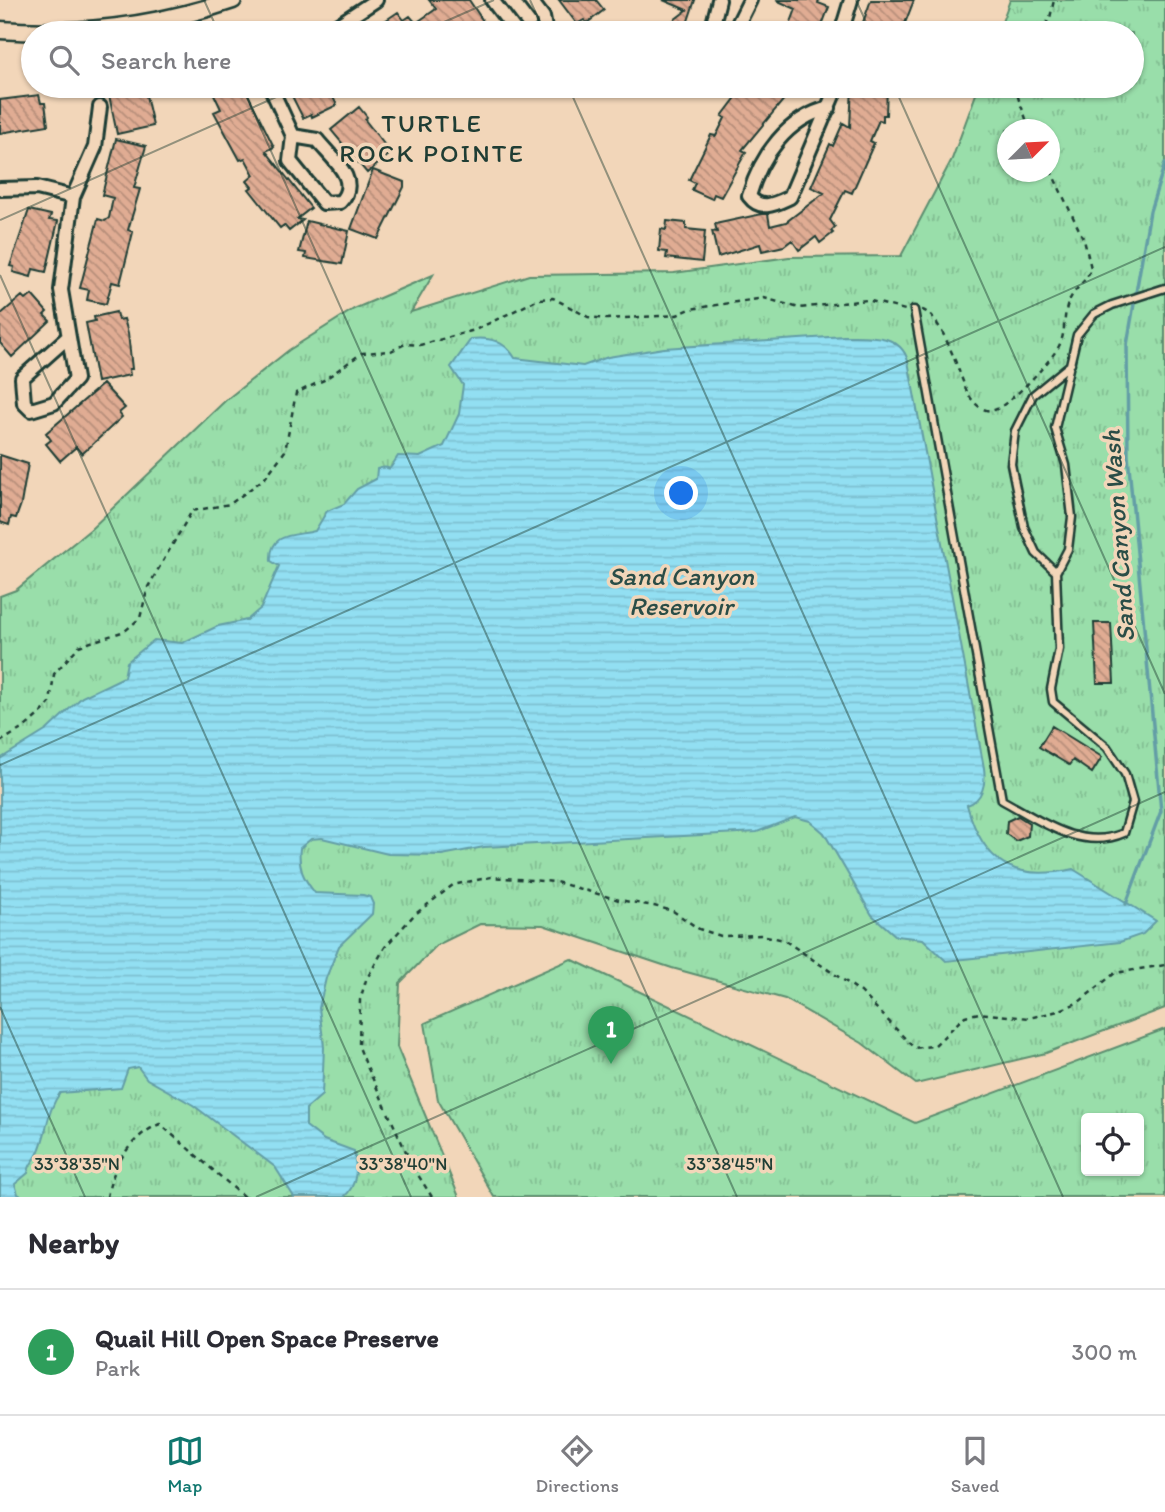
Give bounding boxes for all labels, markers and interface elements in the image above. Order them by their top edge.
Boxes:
search box [21,21,1144,98]
icon: search [45,41,83,79]
text: Search here [101,44,231,76]
district label: TURTLE ROCK POINTE [339,107,525,169]
north arrow [997,119,1060,182]
water label: Sand Canyon Wash [1095,428,1141,643]
your location [664,476,698,510]
water label: Sand Canyon Reservoir [608,560,754,622]
pin: 1 [588,1006,634,1064]
map controls [1081,1113,1144,1176]
button: locate [1081,1113,1144,1176]
text: 33°38'35"N [34,1153,120,1175]
text: 33°38'40"N [359,1153,447,1175]
text: 33°38'45"N [687,1153,773,1175]
text: Nearby [28,1224,119,1261]
text: Quail Hill Open Space Preserve [95,1322,439,1354]
text: 1 [46,1338,56,1366]
text: 300 m [1072,1338,1137,1366]
text: Park [95,1354,140,1382]
tab: Map [166,1432,204,1497]
tab: Directions [535,1432,619,1497]
tab: Saved [951,1432,999,1497]

